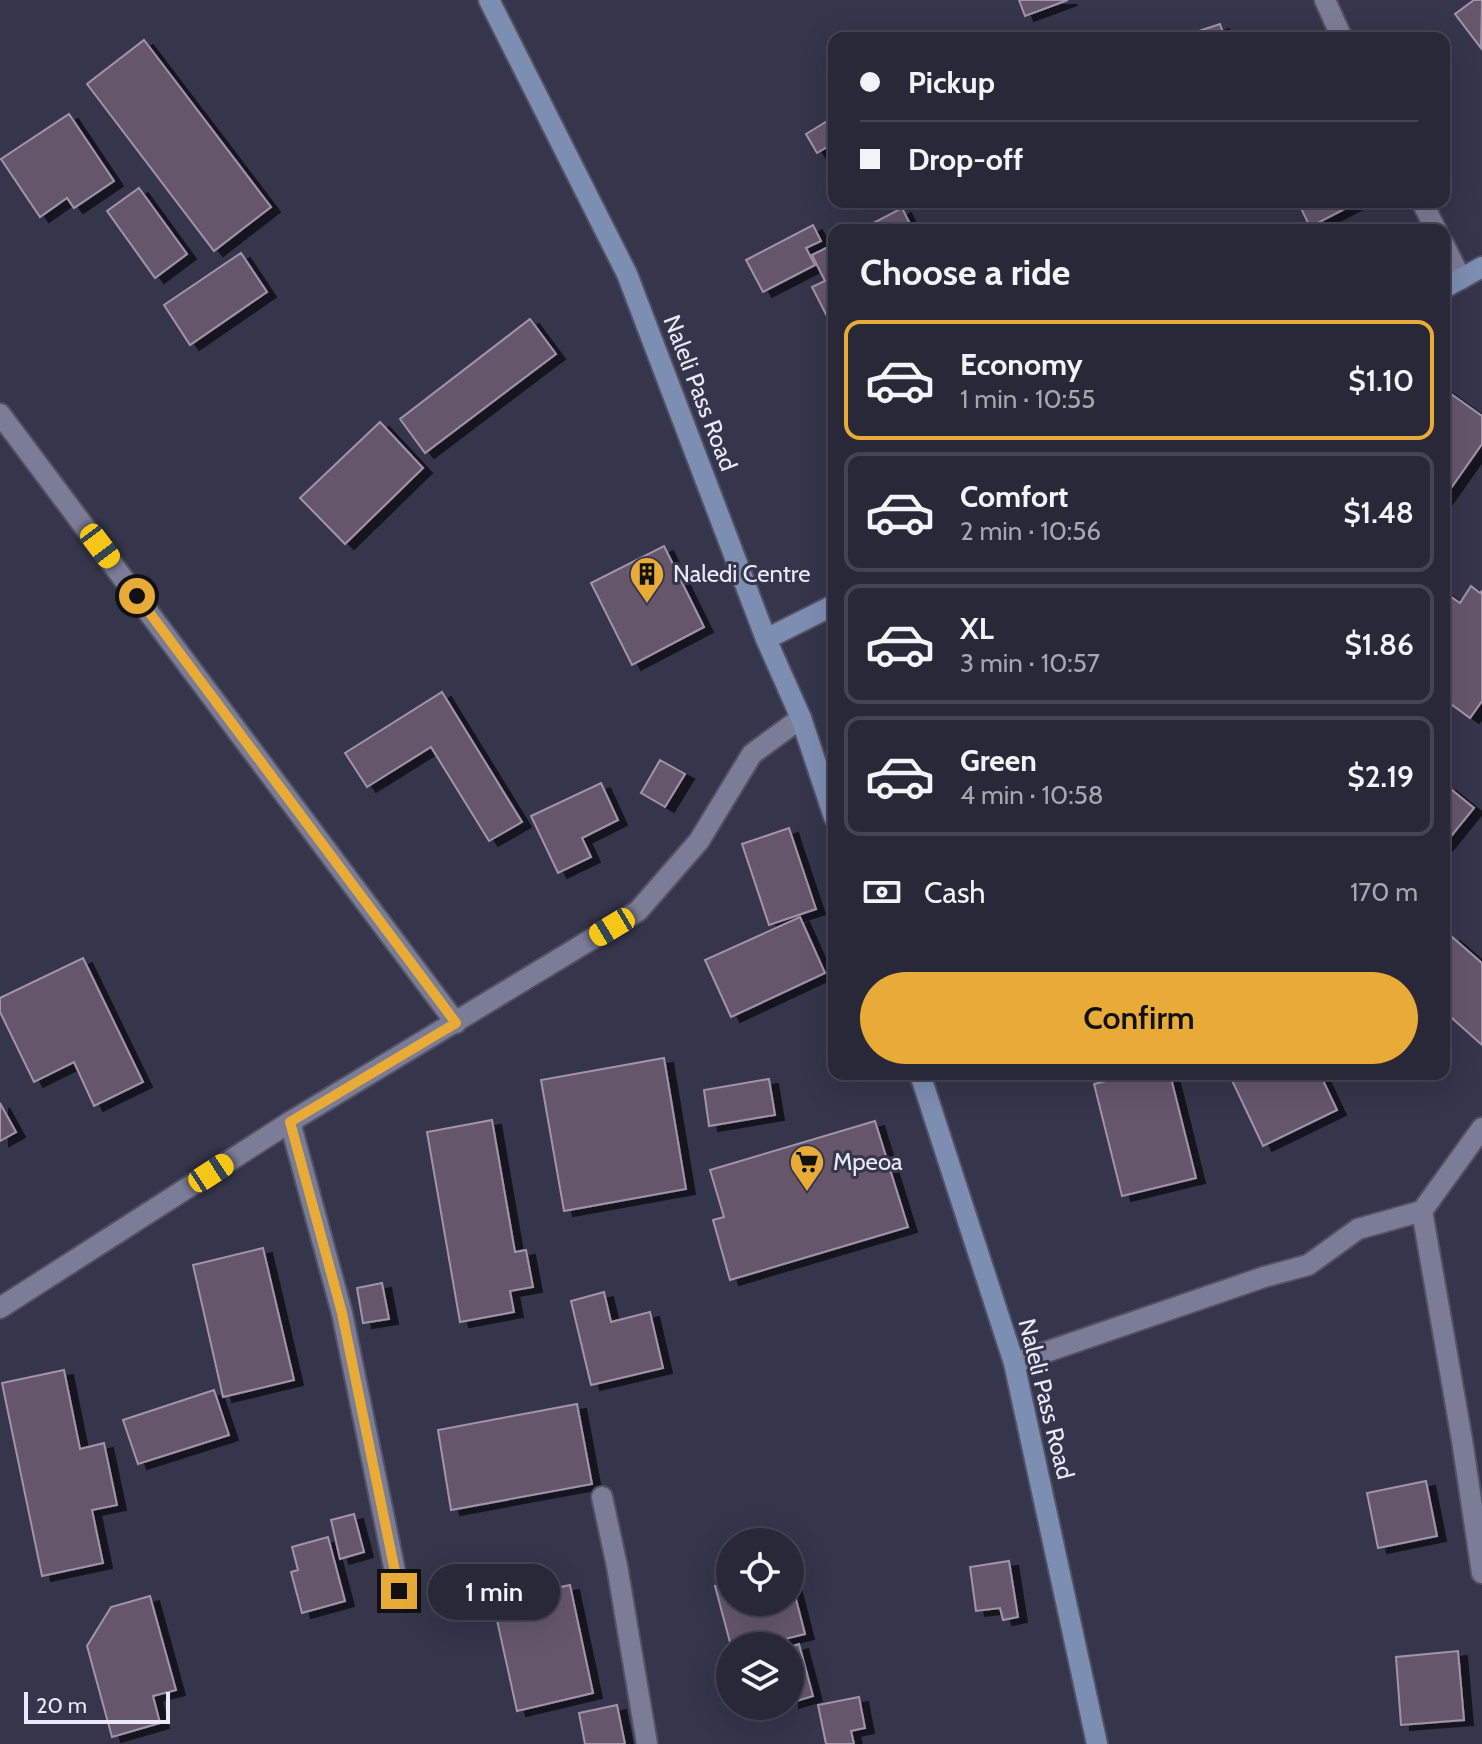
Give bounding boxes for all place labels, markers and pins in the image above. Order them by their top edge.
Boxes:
building icon: Naledi Centre [628,555,666,605]
place label: Naledi Centre [673,559,810,588]
supermarket icon: Mpeoa [788,1143,826,1193]
place label: Mpeoa [833,1147,903,1176]

